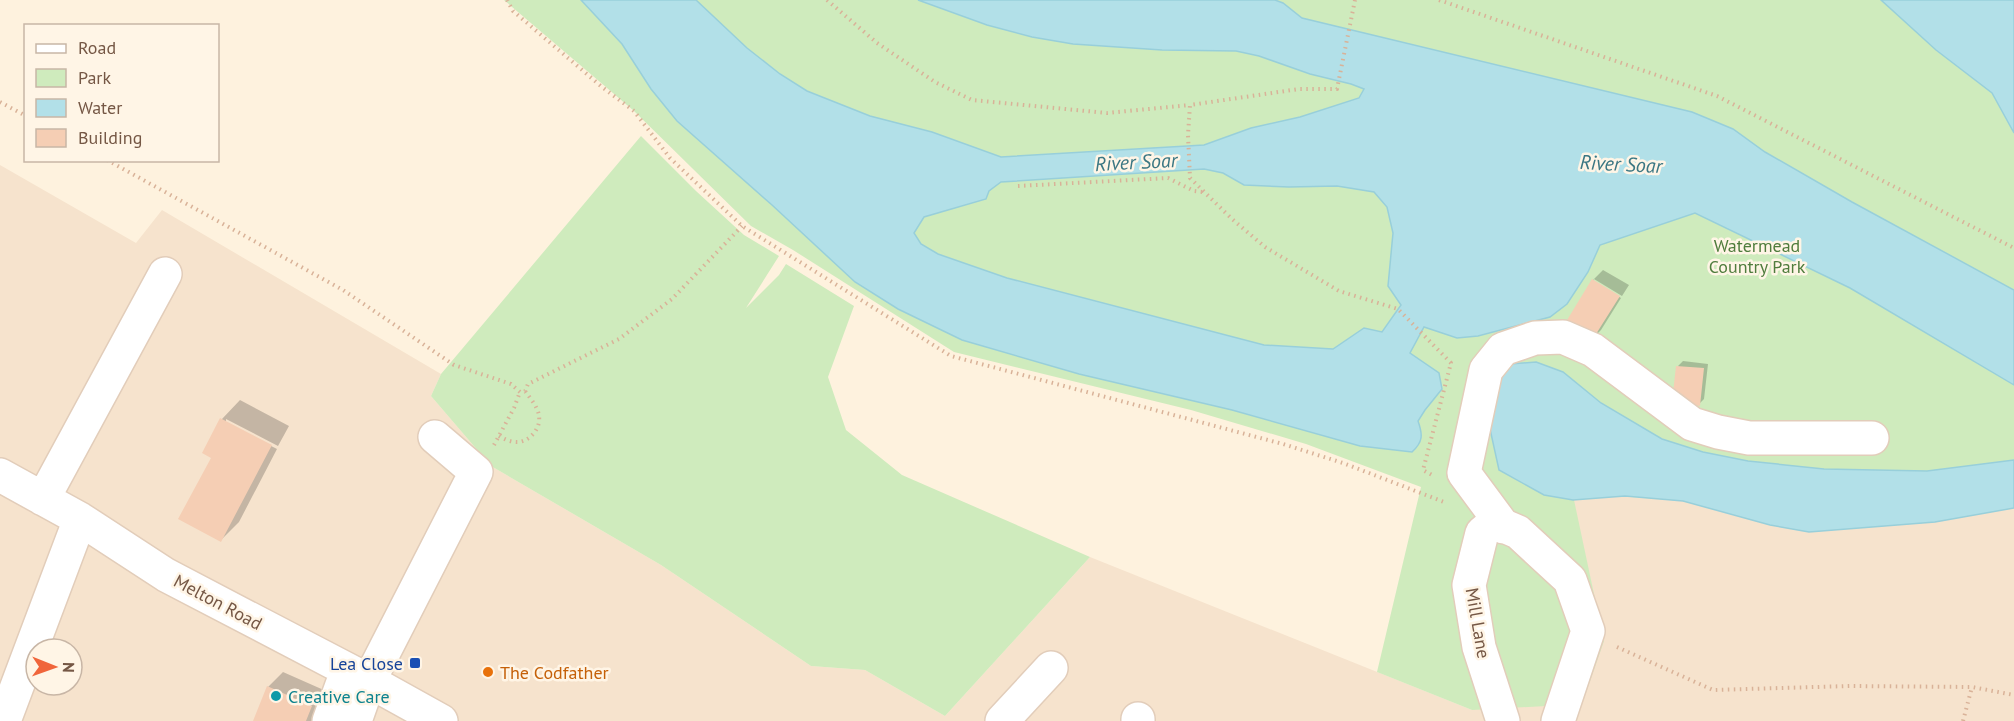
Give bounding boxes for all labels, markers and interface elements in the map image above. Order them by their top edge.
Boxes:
legend [24,24,219,162]
text: Road [78,36,116,59]
text: Park [78,66,111,89]
text: Water [78,96,122,119]
text: Building [78,126,142,149]
water label: River Soar [1094,147,1179,177]
water label: River Soar [1579,149,1664,179]
park label: Watermead Country Park [1709,234,1806,278]
street label: Melton Road [170,569,266,635]
street label: Mill Lane [1460,586,1496,660]
north arrow [24,637,84,697]
place label: Lea Close [330,652,403,675]
marker: Lea Close [408,656,422,670]
place label: The Codfather [500,661,609,684]
text: N [59,662,79,673]
marker: The Codfather [481,665,495,679]
place label: Creative Care [288,685,390,708]
marker: Creative Care [269,689,283,703]

